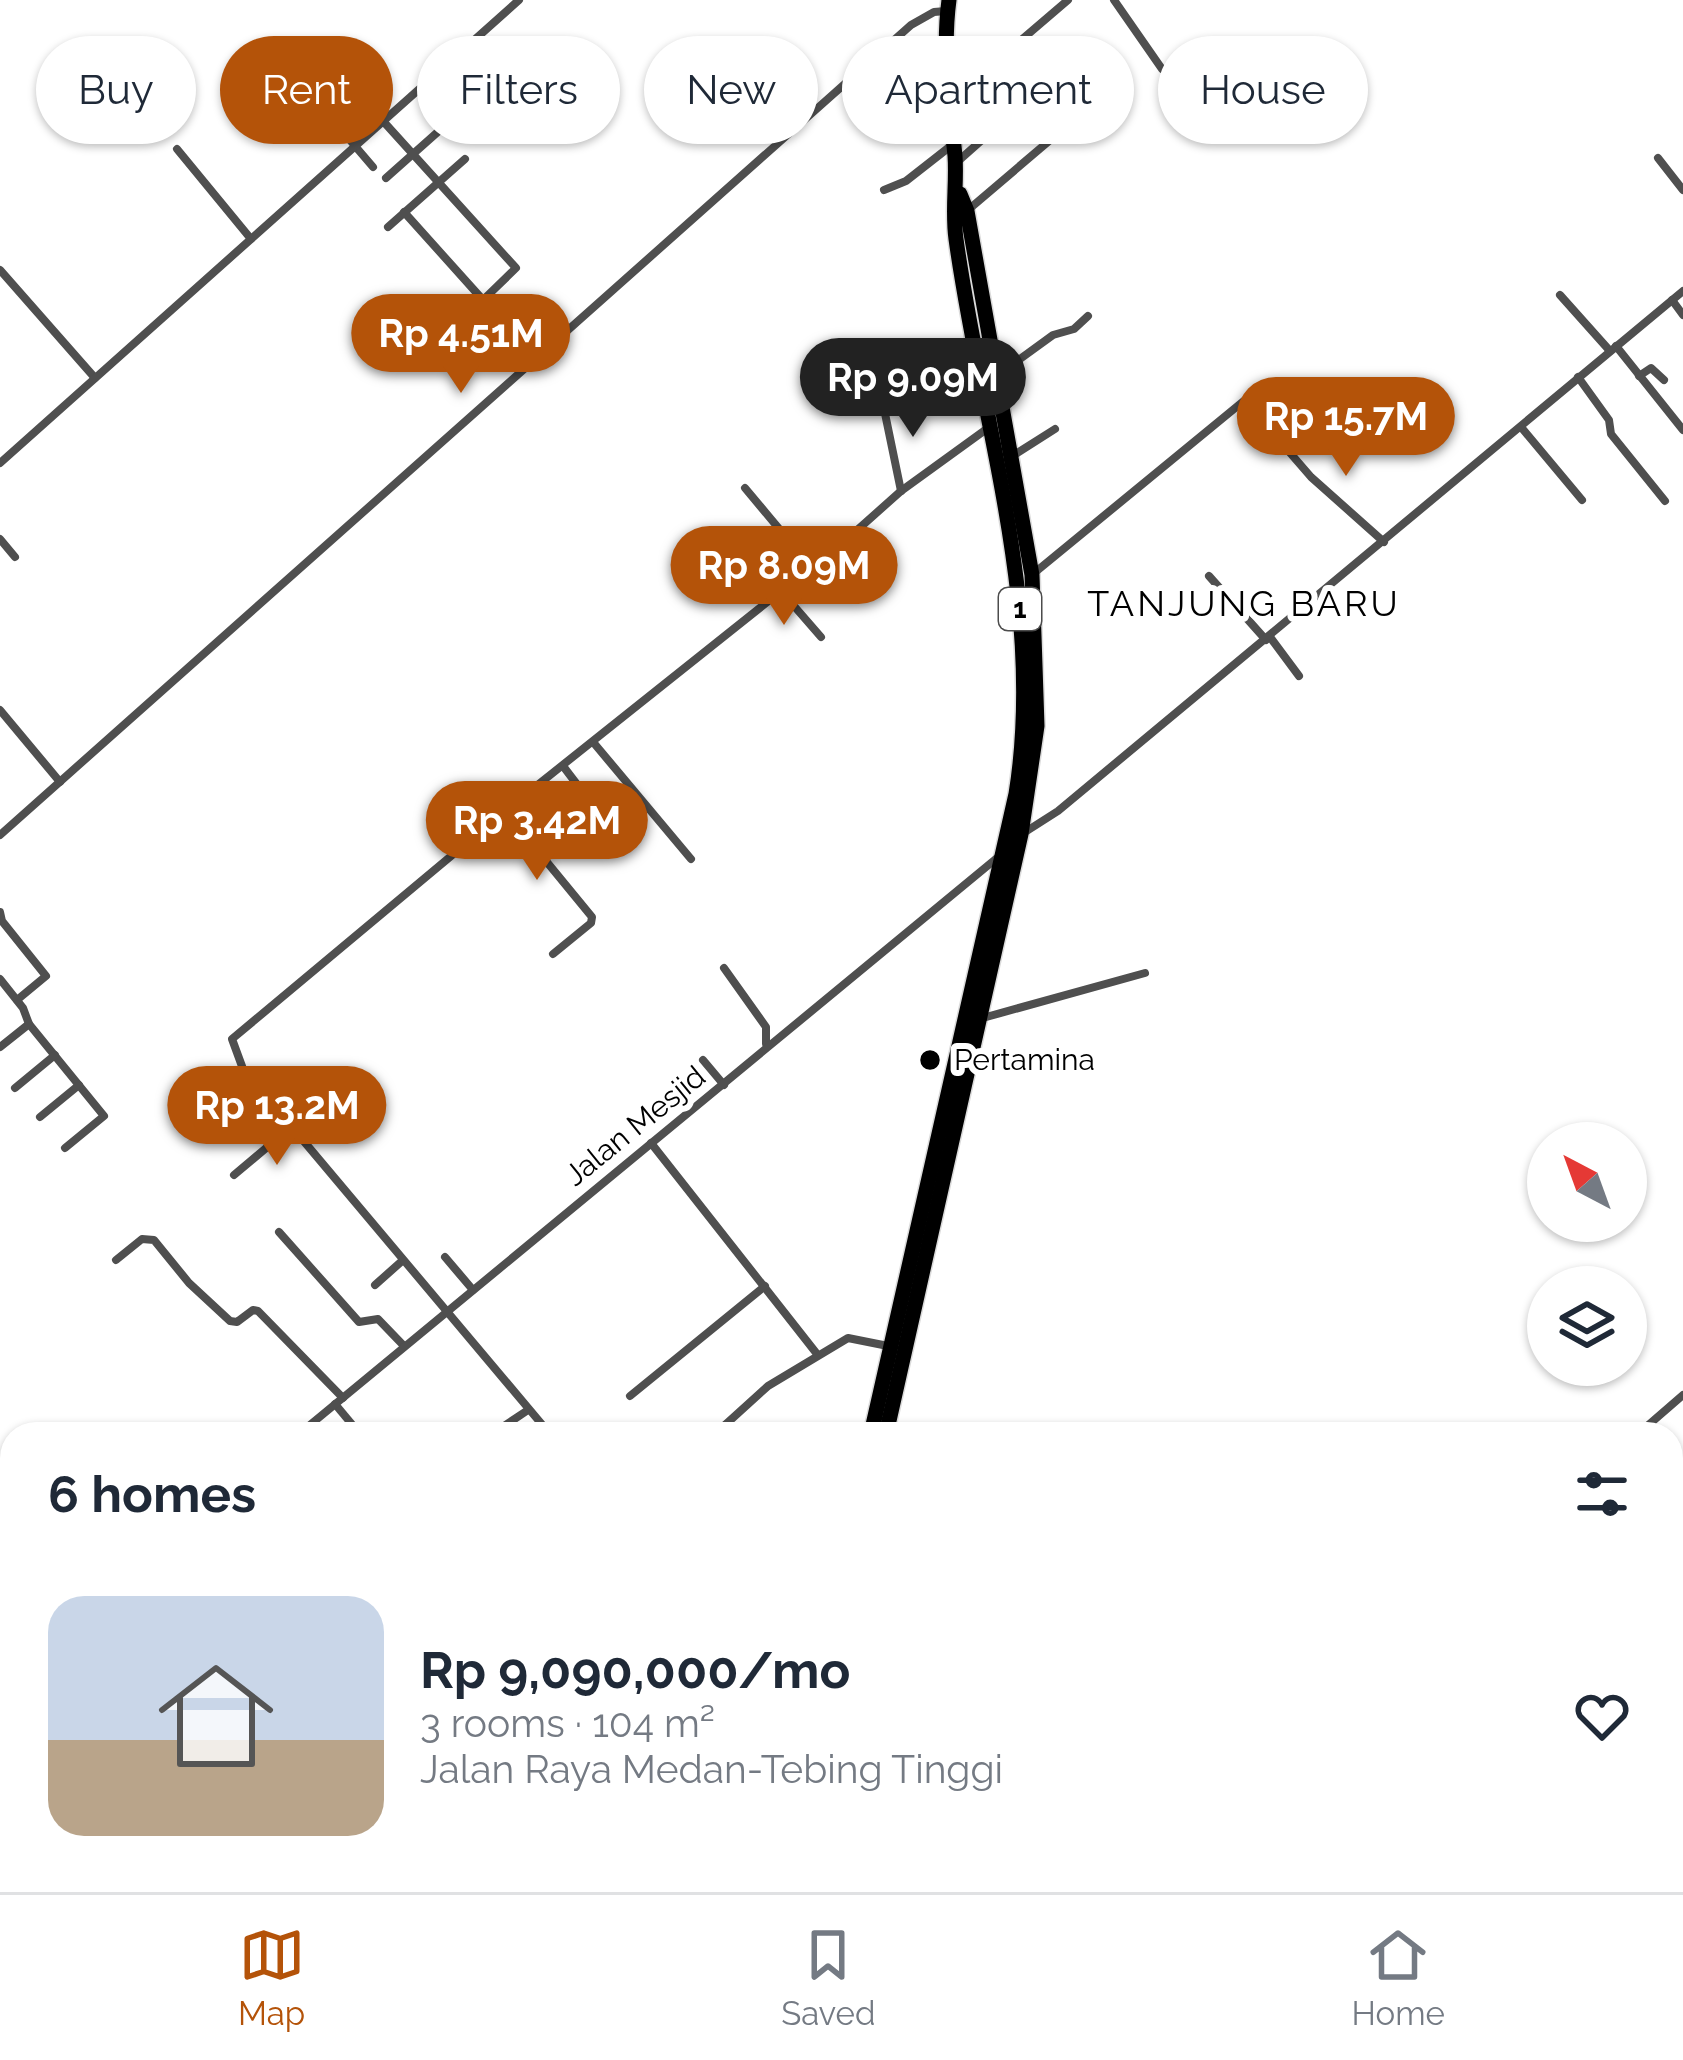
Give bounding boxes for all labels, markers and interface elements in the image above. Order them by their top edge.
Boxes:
chip: Buy [36,36,196,144]
chip: Rent [220,36,393,144]
chip: Filters [417,36,620,144]
chip: New [644,36,818,144]
chip: Apartment [842,36,1134,144]
chip: House [1158,36,1368,144]
pin: Rp 4.51M [337,294,585,396]
text: Rp 4.51M [378,310,544,356]
pin: Rp 9.09M [789,338,1037,440]
text: Rp 9.09M [827,354,999,400]
pin: Rp 15.7M [1222,377,1470,479]
text: Rp 15.7M [1264,393,1428,439]
pin: Rp 8.09M [660,526,908,628]
text: Rp 8.09M [698,542,870,588]
district label: TANJUNG BARU [1087,582,1401,624]
road number: 1 [999,588,1041,630]
pin: Rp 3.42M [413,781,661,883]
text: Rp 3.42M [453,797,621,843]
place label: Pertamina [954,1042,1095,1077]
marker: Pertamina [917,1047,943,1073]
street label: Jalan Mesjid [557,1058,712,1193]
pin: Rp 13.2M [153,1066,401,1168]
text: Rp 13.2M [194,1082,360,1128]
north arrow [1527,1122,1647,1242]
map controls [1527,1122,1647,1386]
button: layers [1527,1266,1647,1386]
icon: filters [1569,1461,1635,1527]
text: 6 homes [48,1464,256,1524]
text: Rp 9,090,000/mo [420,1640,850,1700]
icon: home [144,1644,288,1788]
icon: heart [1569,1683,1635,1749]
text: 3 rooms · 104 m² [420,1700,715,1746]
text: Jalan Raya Medan-Tebing Tinggi [420,1746,1003,1792]
tab: Map [238,1922,305,2033]
tab: Saved [781,1922,876,2033]
tab: Home [1352,1922,1445,2033]

